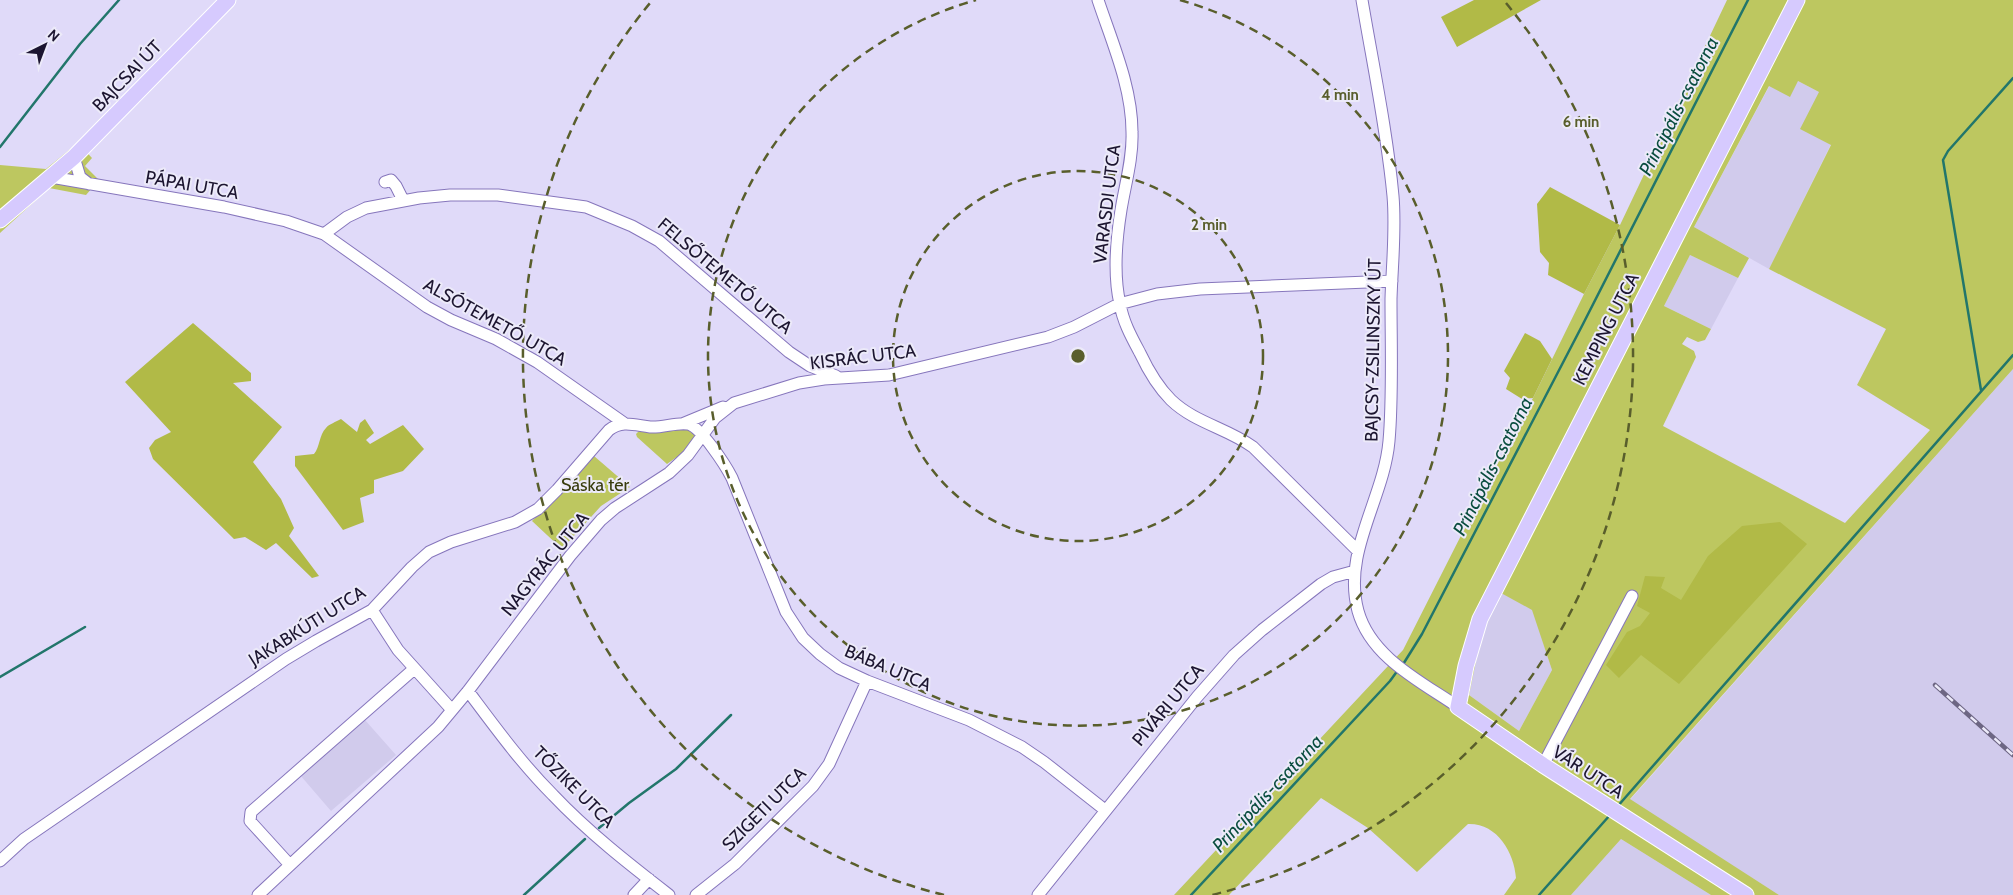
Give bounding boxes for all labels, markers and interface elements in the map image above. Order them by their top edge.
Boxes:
north arrow [20,20,70,70]
text: N [44,25,63,45]
water label: Principális-csatorna [1634,33,1723,179]
street label: BAJCSAI ÚT [88,36,167,116]
text: 4 min [1321,86,1359,104]
text: 6 min [1563,113,1599,131]
street label: VARASDI UTCA [1089,143,1125,265]
street label: PÁPAI UTCA [144,166,240,204]
street label: FELSŐTEMETŐ UTCA [653,213,797,339]
text: 2 min [1191,216,1227,234]
street label: BAJCSY-ZSILINSZKY ÚT [1360,258,1386,442]
street label: KEMPING UTCA [1568,269,1644,389]
street label: ALSÓTEMETŐ UTCA [420,274,570,370]
street label: KISRÁC UTCA [809,340,917,374]
centre of rings [1069,347,1087,365]
water label: Principális-csatorna [1448,393,1537,539]
park label: Sáska tér [561,474,629,496]
street label: NAGYRÁC UTCA [496,508,594,620]
street label: JAKABKÚTI UTCA [244,581,369,671]
street label: BÁBA UTCA [841,640,935,696]
street label: PIVÁRI UTCA [1127,660,1209,750]
water label: Principális-csatorna [1207,730,1328,857]
street label: VÁR UTCA [1548,741,1628,803]
street label: TŐZIKE UTCA [529,742,619,832]
street label: SZIGETI UTCA [717,762,811,856]

